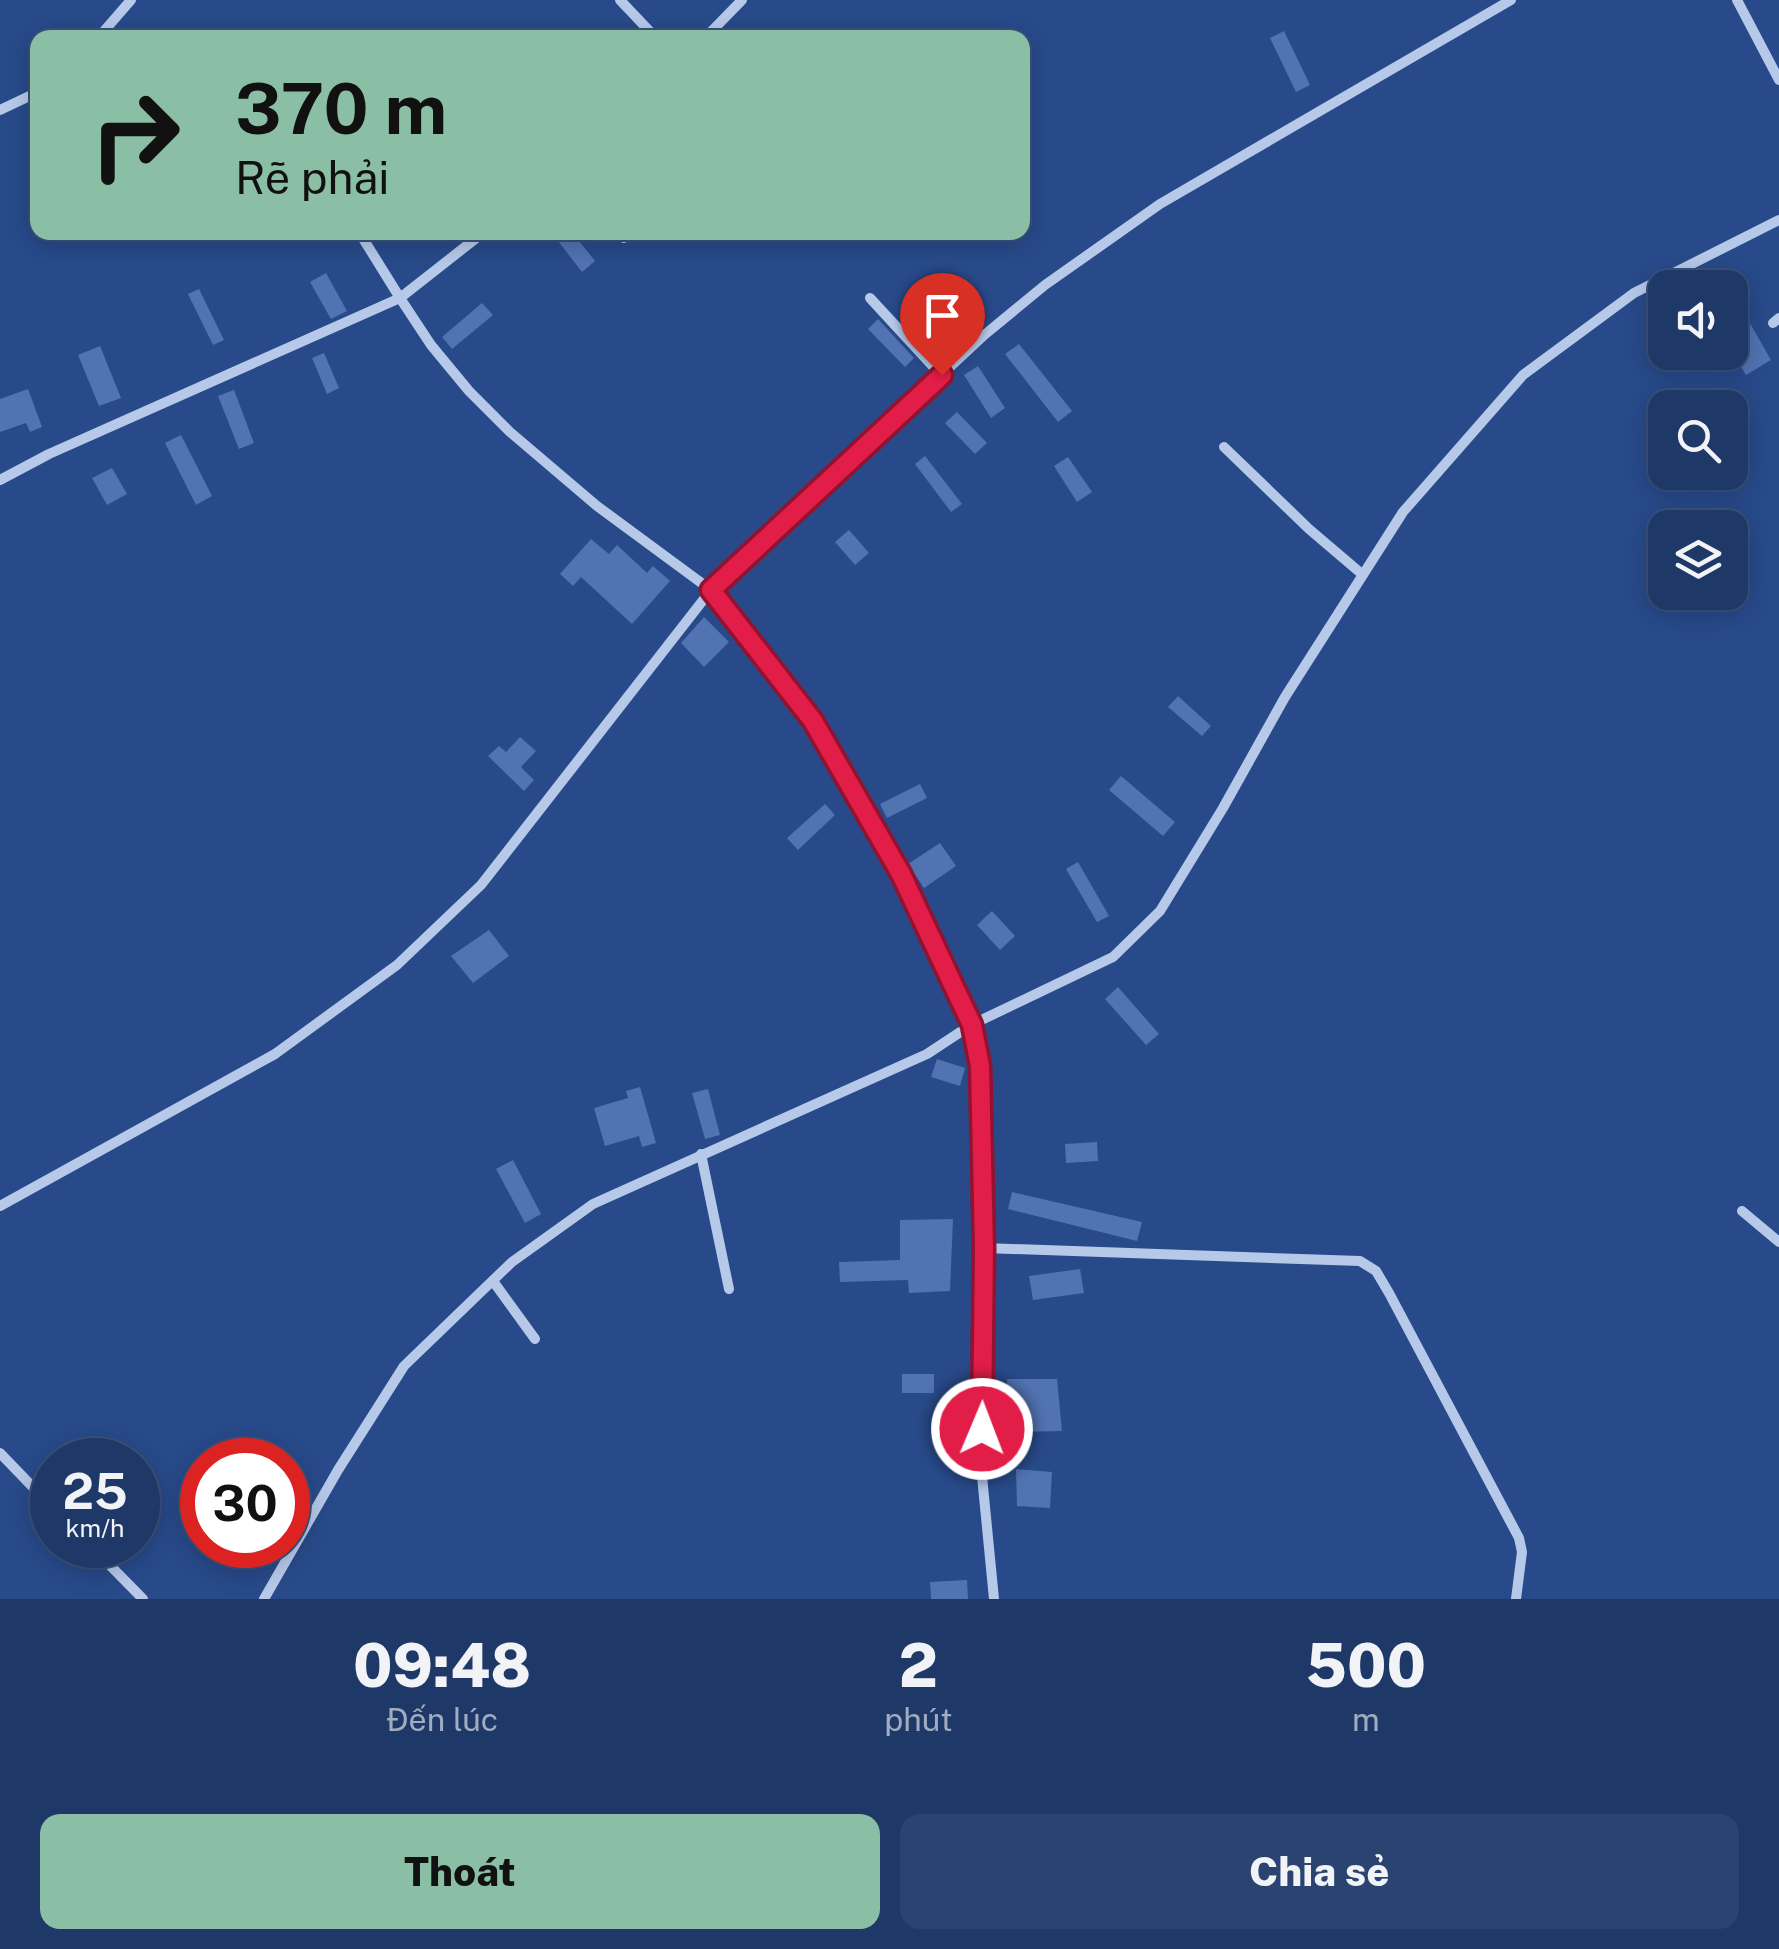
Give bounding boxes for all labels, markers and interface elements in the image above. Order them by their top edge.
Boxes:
text: 370 m [235,67,447,150]
icon: right [70,70,200,200]
text: Rẽ phải [235,151,390,204]
map controls [1648,270,1748,610]
button: sound [1648,270,1748,370]
pin [900,273,985,376]
icon: arrive [915,288,970,343]
button: search [1648,390,1748,490]
button: layers [1648,510,1748,610]
position arrow [930,1377,1034,1481]
speed limit sign: 30 [180,1438,310,1568]
text: 25 [62,1461,128,1520]
text: km/h [66,1513,124,1543]
text: 09:48 [353,1630,531,1701]
text: 2 [899,1630,938,1701]
text: 500 [1306,1630,1426,1701]
text: Đến lúc [386,1701,498,1738]
text: phút [884,1701,953,1738]
text: m [1352,1701,1380,1738]
button: Thoát [40,1814,880,1929]
button: Chia sẻ [900,1814,1739,1929]

